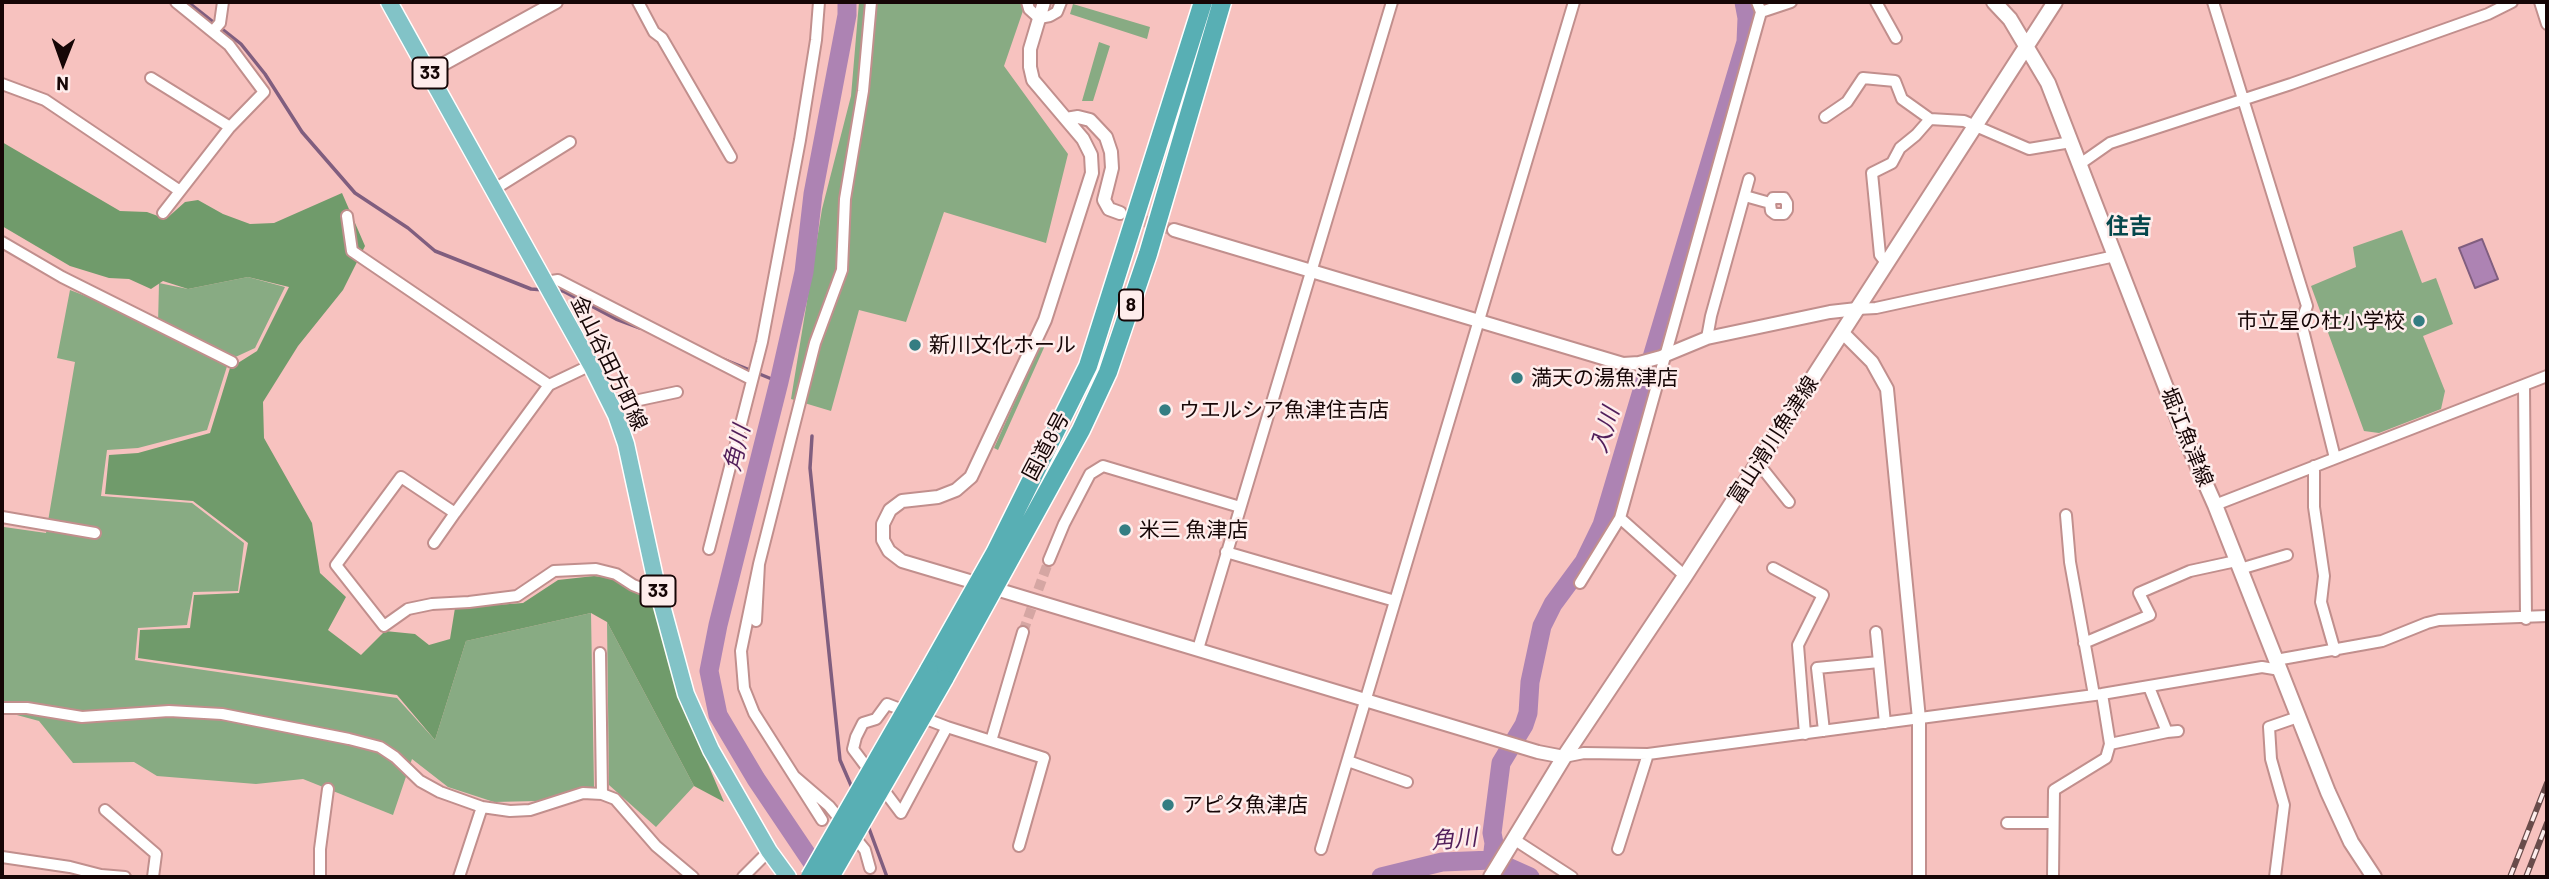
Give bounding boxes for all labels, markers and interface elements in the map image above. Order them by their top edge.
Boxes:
north arrow [28,28,98,98]
road number: 33 [412,58,448,88]
text: N [56,73,69,96]
district label: 住吉 [2106,212,2152,240]
road number: 8 [1119,290,1143,320]
street label: 金山谷田方町線 [565,291,653,435]
place label: 市立星の杜小学校 [2237,308,2405,334]
marker: 市立星の杜小学校 [2411,313,2427,329]
place label: 新川文化ホール [929,332,1076,358]
marker: 新川文化ホール [907,337,923,353]
place label: 満天の湯魚津店 [1531,365,1678,391]
marker: 満天の湯魚津店 [1509,370,1525,386]
street label: 富山滑川魚津線 [1722,371,1824,509]
street label: 堀江魚津線 [2156,384,2218,490]
place label: ウエルシア魚津住吉店 [1179,397,1389,423]
marker: ウエルシア魚津住吉店 [1157,402,1173,418]
water label: 入川 [1585,404,1625,456]
street label: 国道8号 [1018,407,1074,485]
water label: 角川 [718,422,756,474]
place label: 米三 魚津店 [1139,517,1248,543]
marker: 米三 魚津店 [1117,522,1133,538]
road number: 33 [640,576,676,606]
place label: アピタ魚津店 [1182,792,1308,818]
marker: アピタ魚津店 [1160,797,1176,813]
water label: 角川 [1430,823,1478,855]

